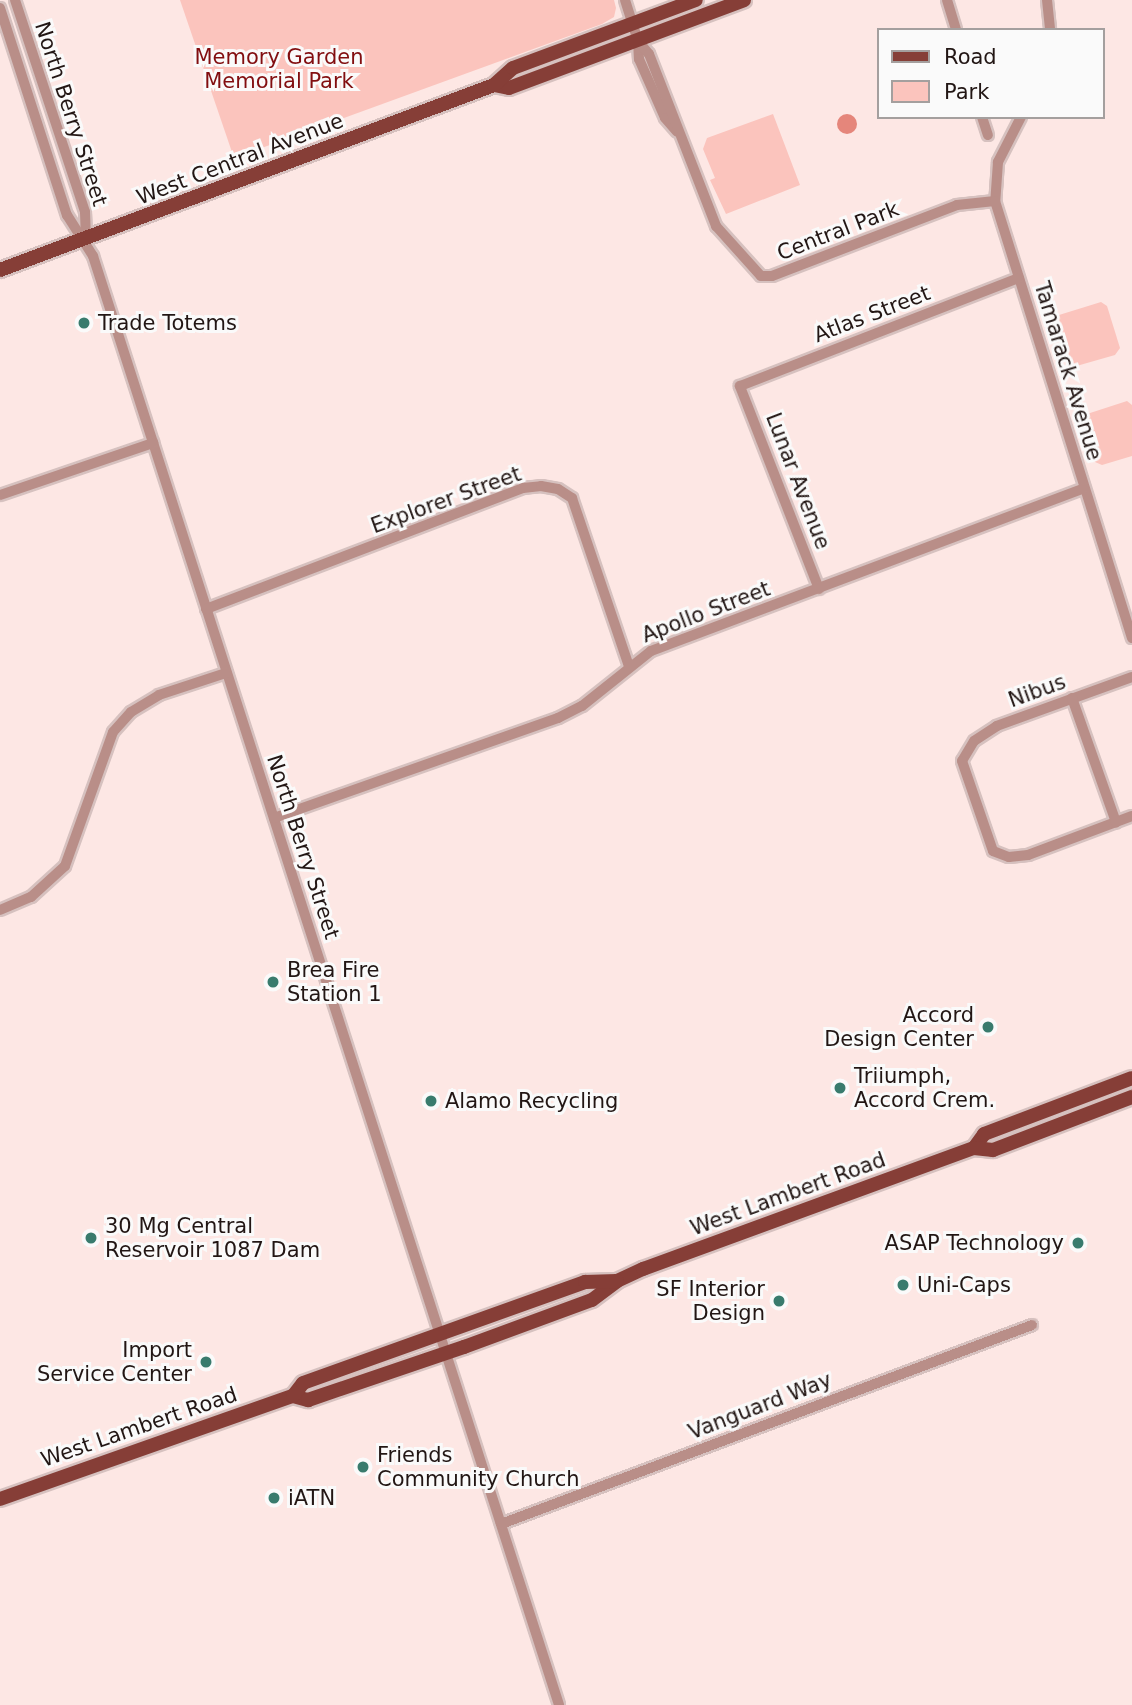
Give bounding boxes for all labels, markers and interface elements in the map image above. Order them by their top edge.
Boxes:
street label: North Berry Street [29,19,113,209]
legend [876,28,1104,119]
park label: Memory Garden Memorial Park [194,44,364,94]
text: Road [944,45,997,69]
text: Park [944,80,989,104]
street label: West Central Avenue [133,108,347,210]
street label: Central Park [773,196,903,266]
street label: Tamarack Avenue [1029,279,1107,463]
street label: Atlas Street [810,280,934,348]
place label: Trade Totems [98,310,237,336]
marker: Trade Totems [76,315,92,331]
street label: Lunar Avenue [760,409,836,553]
street label: Explorer Street [367,461,525,539]
street label: Apollo Street [638,576,774,648]
street label: Nibus [1005,669,1069,713]
street label: North Berry Street [261,752,345,942]
place label: Brea Fire Station 1 [287,957,382,1007]
marker: Brea Fire Station 1 [265,974,281,990]
place label: Accord Design Center [824,1002,974,1052]
marker: Accord Design Center [980,1019,996,1035]
place label: Triiumph, Accord Crem. [854,1063,995,1113]
marker: Triiumph, Accord Crem. [832,1080,848,1096]
place label: Alamo Recycling [445,1088,618,1114]
marker: Alamo Recycling [423,1093,439,1109]
street label: West Lambert Road [687,1147,889,1241]
place label: 30 Mg Central Reservoir 1087 Dam [105,1213,320,1263]
marker: 30 Mg Central Reservoir 1087 Dam [83,1230,99,1246]
place label: ASAP Technology [885,1230,1064,1256]
marker: ASAP Technology [1070,1235,1086,1251]
place label: Uni-Caps [917,1272,1011,1298]
place label: SF Interior Design [656,1276,765,1326]
marker: Uni-Caps [895,1277,911,1293]
marker: SF Interior Design [771,1293,787,1309]
place label: Import Service Center [37,1337,192,1387]
marker: Import Service Center [198,1354,214,1370]
street label: Vanguard Way [685,1367,835,1445]
street label: West Lambert Road [38,1382,240,1472]
place label: Friends Community Church [377,1442,580,1492]
marker: Friends Community Church [355,1459,371,1475]
place label: iATN [288,1485,335,1511]
marker: iATN [266,1490,282,1506]

